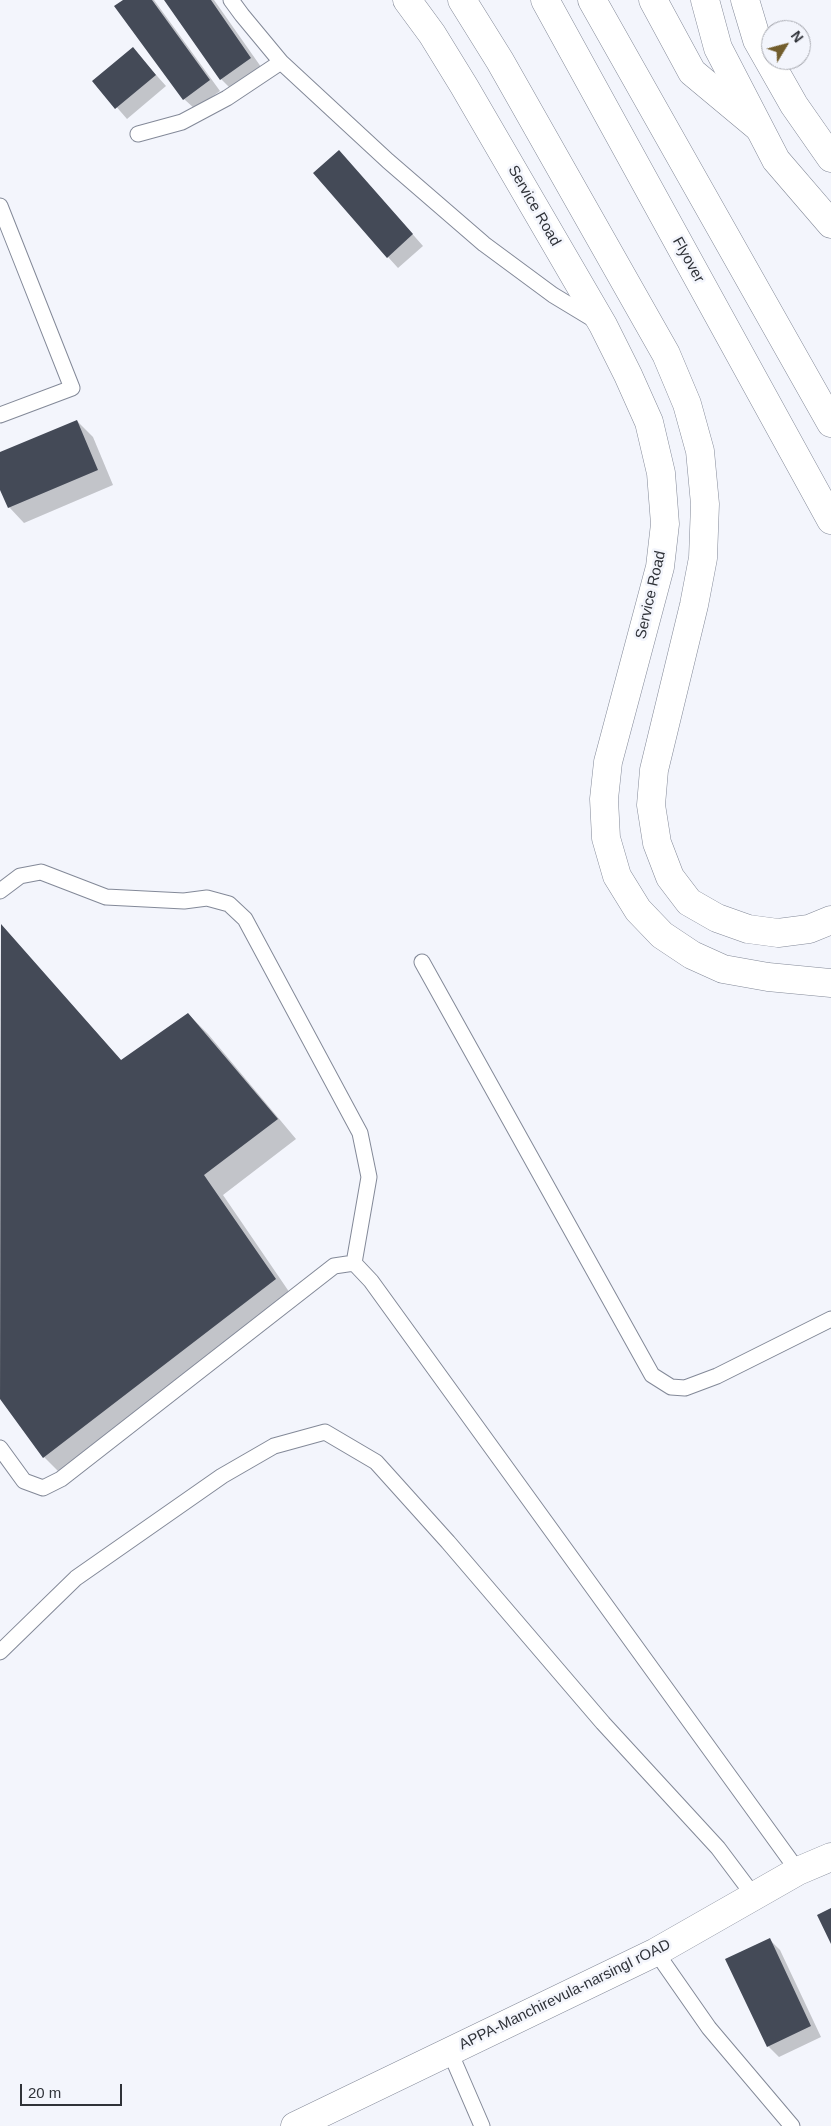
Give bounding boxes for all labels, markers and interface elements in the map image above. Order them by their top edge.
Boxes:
north arrow [761,20,811,70]
text: N [788,28,807,45]
street label: Service Road [504,163,564,249]
street label: Flyover [668,234,708,286]
street label: Service Road [632,549,670,641]
street label: APPA-Manchirevula-narsingI rOAD [456,1936,674,2054]
scale bar [22,2074,125,2106]
text: 20 m [28,2084,61,2101]

